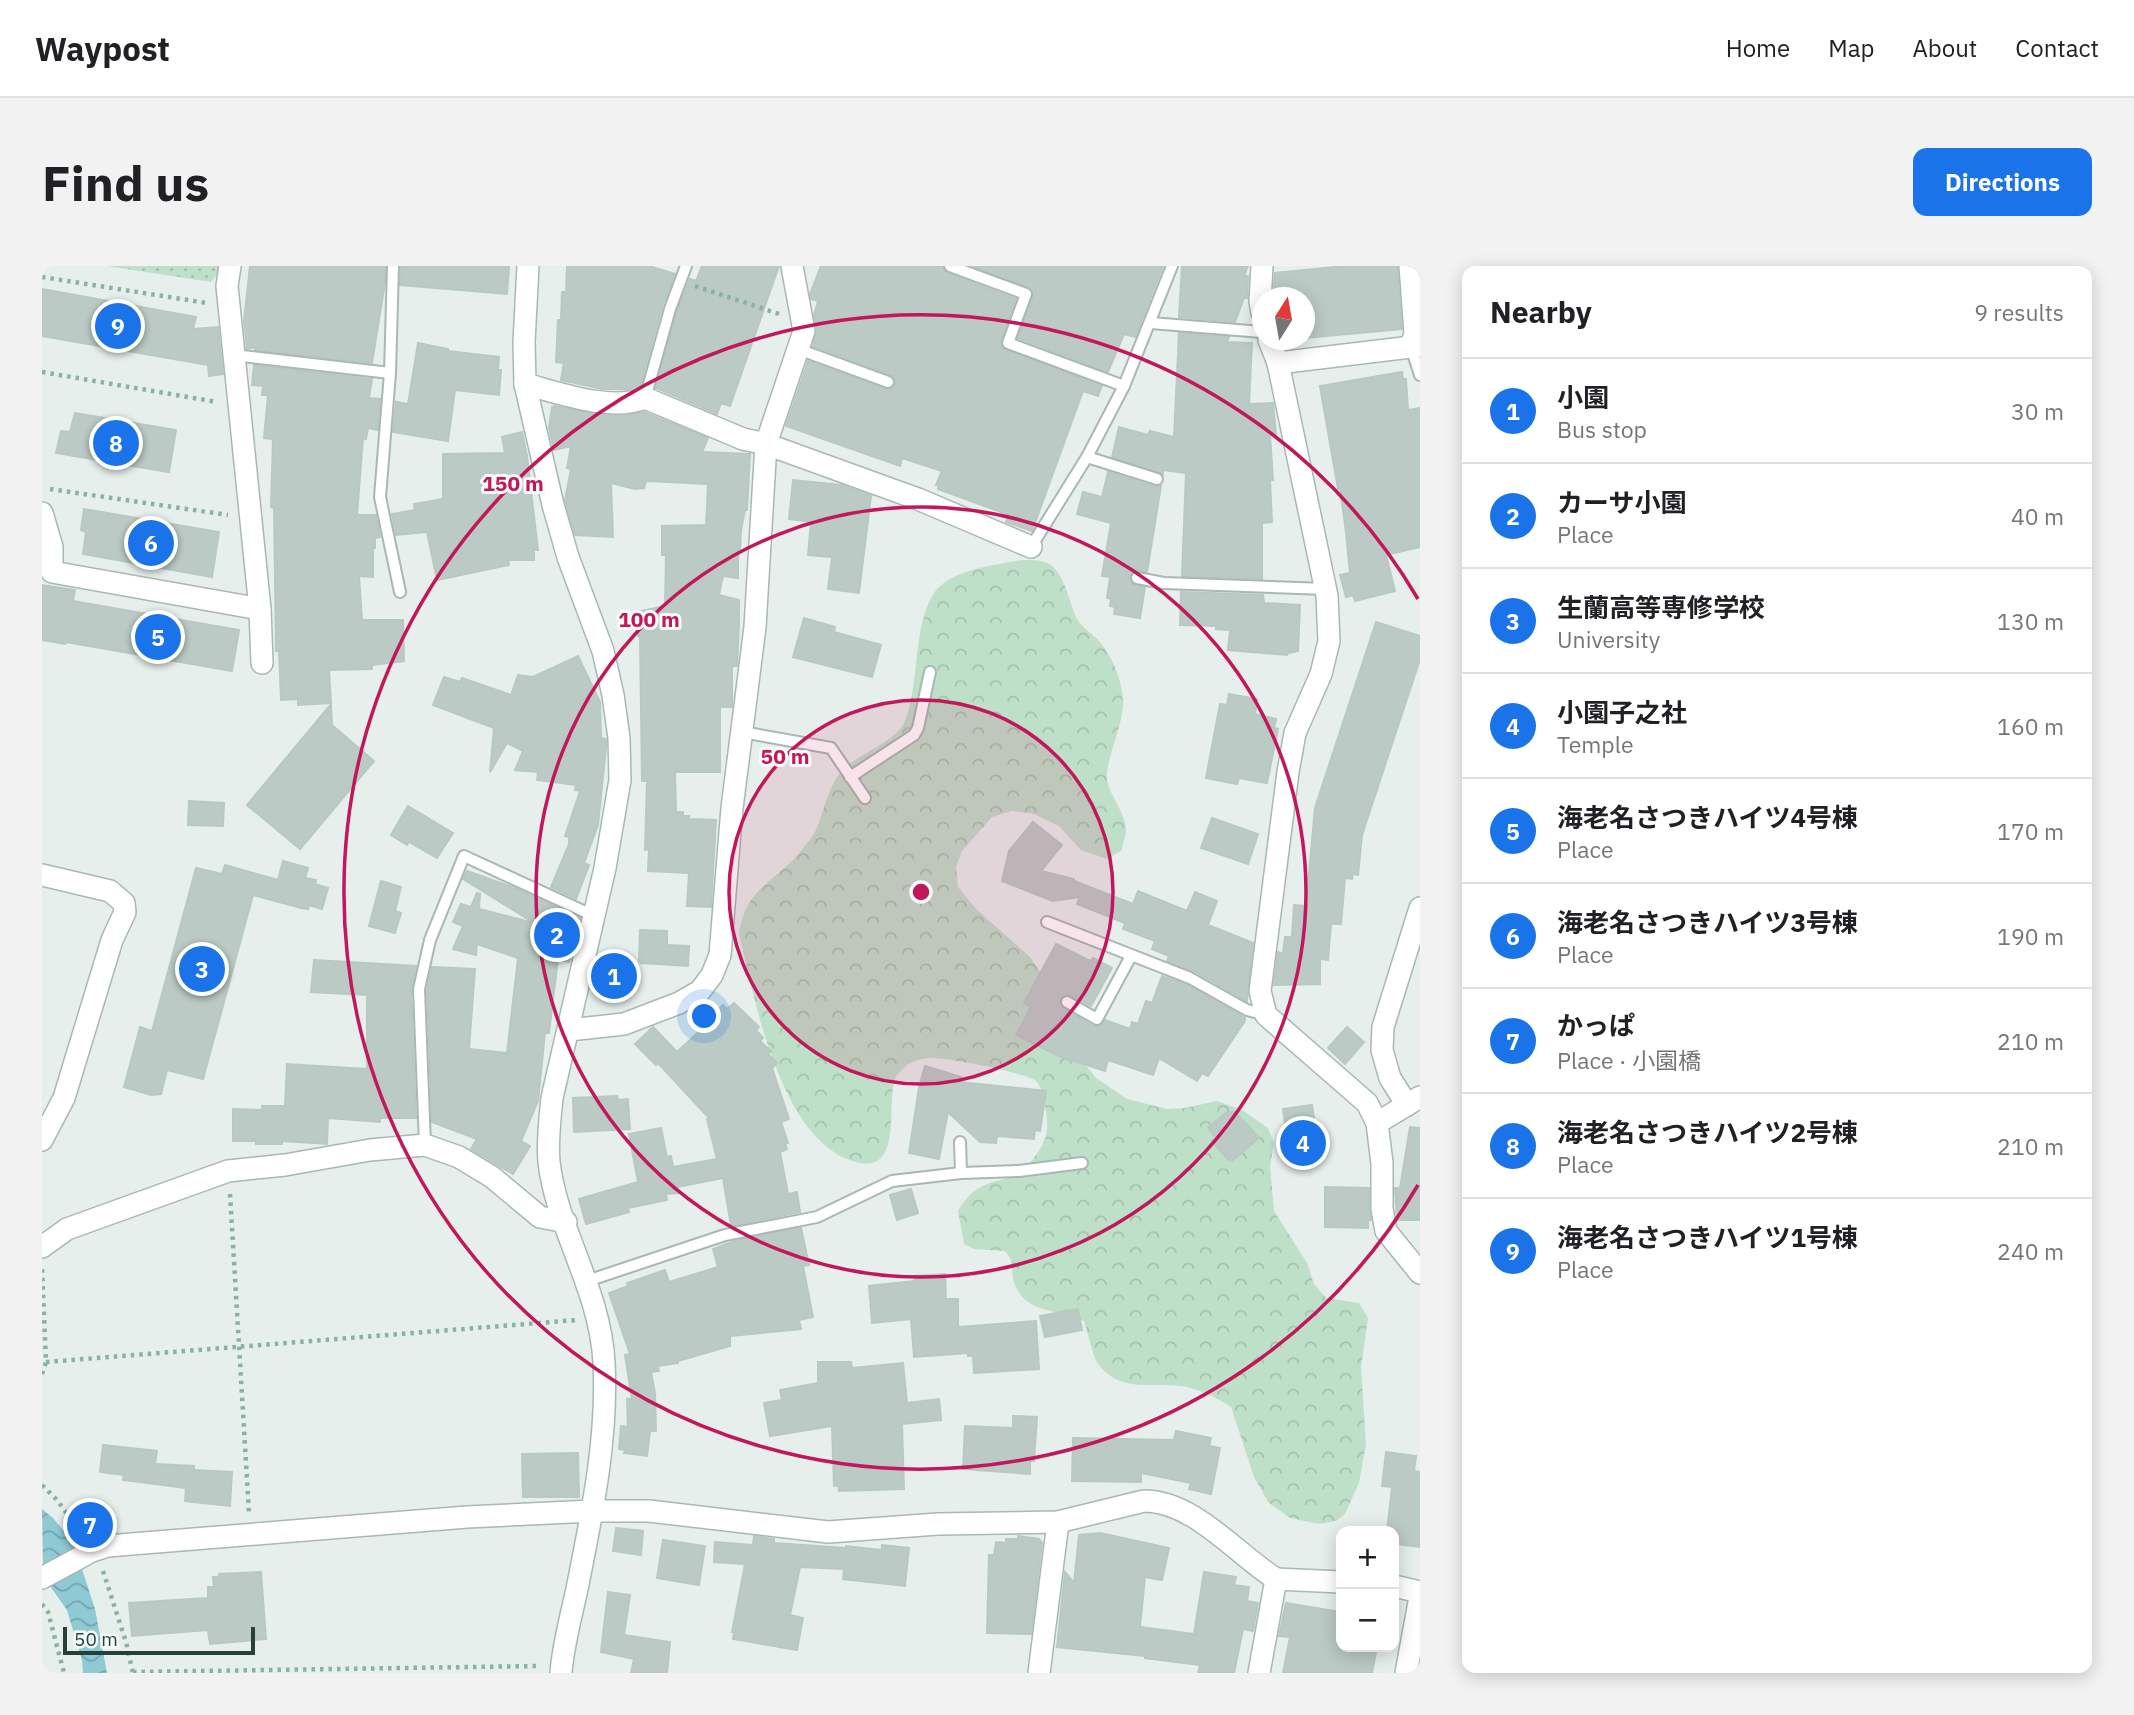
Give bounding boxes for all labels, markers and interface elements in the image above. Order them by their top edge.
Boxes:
text: Waypost [35,27,170,70]
text: Home [1726,32,1790,64]
text: Map [1828,32,1874,64]
text: About [1912,32,1977,64]
text: Contact [2015,32,2099,64]
button: Directions [1913,148,2092,216]
text: Find us [42,151,209,214]
north arrow [1252,287,1315,350]
text: Nearby [1490,292,1592,331]
text: 9 results [1974,297,2064,327]
pin: 9 [95,300,141,352]
text: 小園 [1557,380,1609,414]
text: 1 [1506,396,1520,426]
text: 30 m [2011,396,2064,426]
text: Bus stop [1557,414,1647,444]
pin: 8 [93,417,139,469]
text: 150 m [482,469,544,497]
text: カーサ小園 [1557,485,1686,519]
text: 2 [1506,501,1520,531]
text: 40 m [2011,501,2064,531]
pin: 6 [128,517,174,569]
text: Place [1557,519,1614,549]
text: 生蘭高等専修学校 [1557,590,1765,624]
text: 100 m [618,605,680,633]
text: 3 [1506,606,1520,636]
text: 130 m [1997,606,2064,636]
pin: 5 [135,611,181,663]
text: University [1557,624,1660,654]
text: 小園子之社 [1557,695,1687,729]
text: 4 [1506,711,1520,741]
text: 160 m [1997,711,2064,741]
text: Temple [1557,729,1634,759]
text: 50 m [761,742,809,770]
text: 海老名さつきハイツ4号棟 [1557,800,1858,834]
text: 5 [1506,816,1520,846]
text: 170 m [1997,816,2064,846]
text: Place [1557,834,1614,864]
centre of rings [909,880,933,904]
text: 海老名さつきハイツ3号棟 [1557,905,1858,939]
pin: 2 [534,909,580,961]
text: 6 [1506,921,1520,951]
text: 190 m [1997,921,2064,951]
text: Place [1557,939,1614,969]
pin: 3 [179,943,225,995]
pin: 1 [591,950,637,1002]
your location [687,999,721,1033]
text: かっぱ [1557,1008,1635,1042]
text: 7 [1506,1026,1520,1056]
text: 210 m [1997,1026,2064,1056]
text: Place · 小園橋 [1557,1045,1701,1075]
text: 海老名さつきハイツ2号棟 [1557,1115,1858,1149]
pin: 4 [1280,1117,1326,1169]
text: 8 [1506,1131,1520,1161]
text: 210 m [1997,1131,2064,1161]
text: Place [1557,1149,1614,1179]
text: 海老名さつきハイツ1号棟 [1557,1220,1858,1254]
text: 9 [1506,1236,1520,1266]
text: 240 m [1997,1236,2064,1266]
text: Place [1557,1254,1614,1284]
pin: 7 [67,1499,113,1551]
map controls [1336,1526,1399,1652]
button: + [1336,1526,1399,1589]
button: − [1336,1589,1399,1652]
scale bar [63,1624,256,1656]
text: 50 m [74,1627,118,1651]

